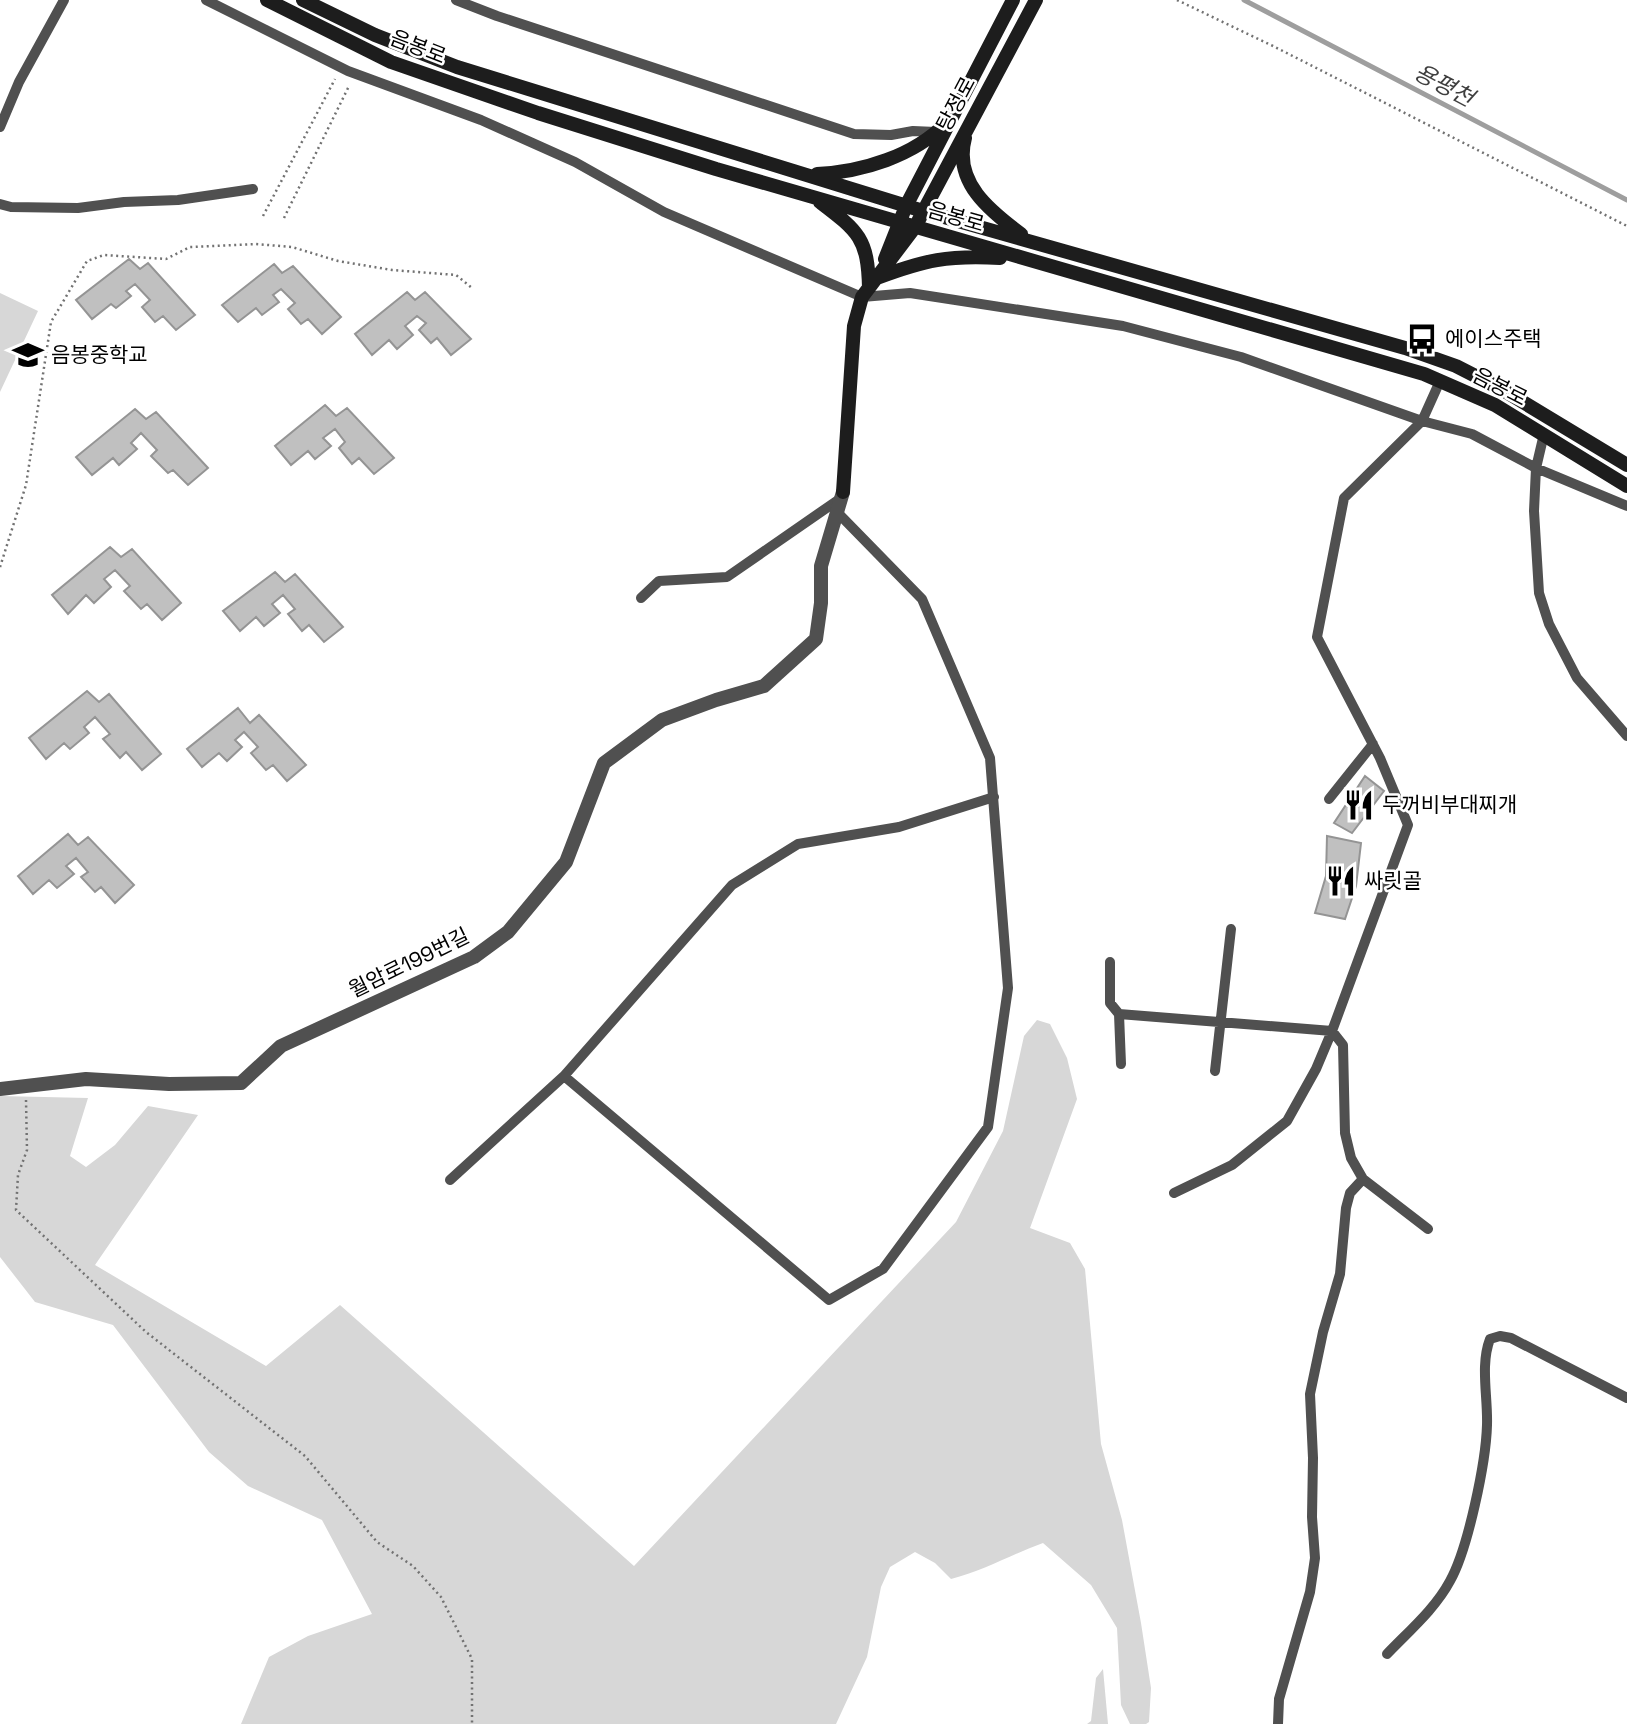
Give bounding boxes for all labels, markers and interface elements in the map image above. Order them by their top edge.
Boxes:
street label: 음봉로 [386,24,450,70]
water label: 용평천 [1409,57,1482,114]
street label: 탕정로 [930,72,981,136]
street label: 음봉로 [925,196,988,237]
bus stop icon: 에이스주택 [1405,322,1439,356]
place label: 에이스주택 [1445,325,1542,352]
school or university icon: 음봉중학교 [11,338,45,372]
place label: 음봉중학교 [51,341,148,368]
street label: 음봉로 [1468,361,1532,412]
restaurant icon: 두꺼비부대찌개 [1342,788,1376,822]
place label: 두꺼비부대찌개 [1382,791,1517,818]
restaurant icon: 싸릿골 [1324,864,1358,898]
place label: 싸릿골 [1364,867,1422,894]
street label: 월암로199번길 [344,922,474,1003]

